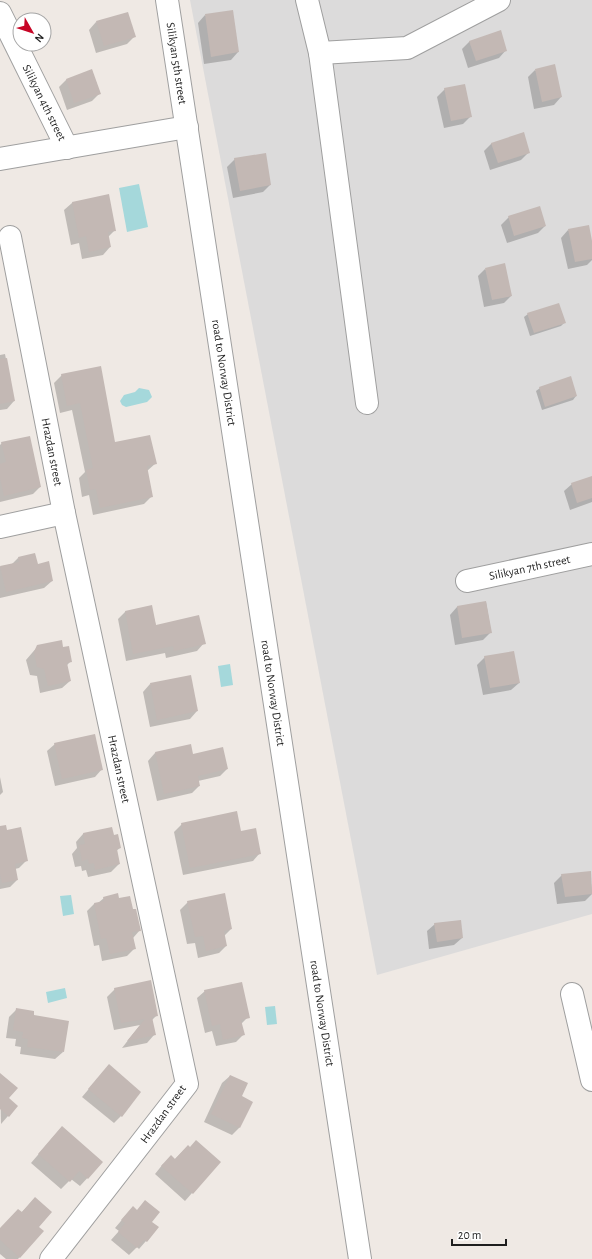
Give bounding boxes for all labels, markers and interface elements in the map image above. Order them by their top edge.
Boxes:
north arrow [12,12,52,52]
street label: Silikyan 5th street [165,21,189,105]
text: N [33,32,46,44]
street label: Silikyan 4th street [21,63,68,143]
street label: road to Norway District [210,319,238,427]
street label: Hrazdan street [40,417,65,487]
street label: Silikyan 7th street [488,553,571,582]
street label: road to Norway District [259,639,287,747]
street label: Hrazdan street [106,734,132,804]
street label: road to Norway District [308,959,336,1067]
street label: Hrazdan street [138,1082,188,1145]
scale bar [452,1221,506,1247]
text: 20 m [458,1229,481,1241]

